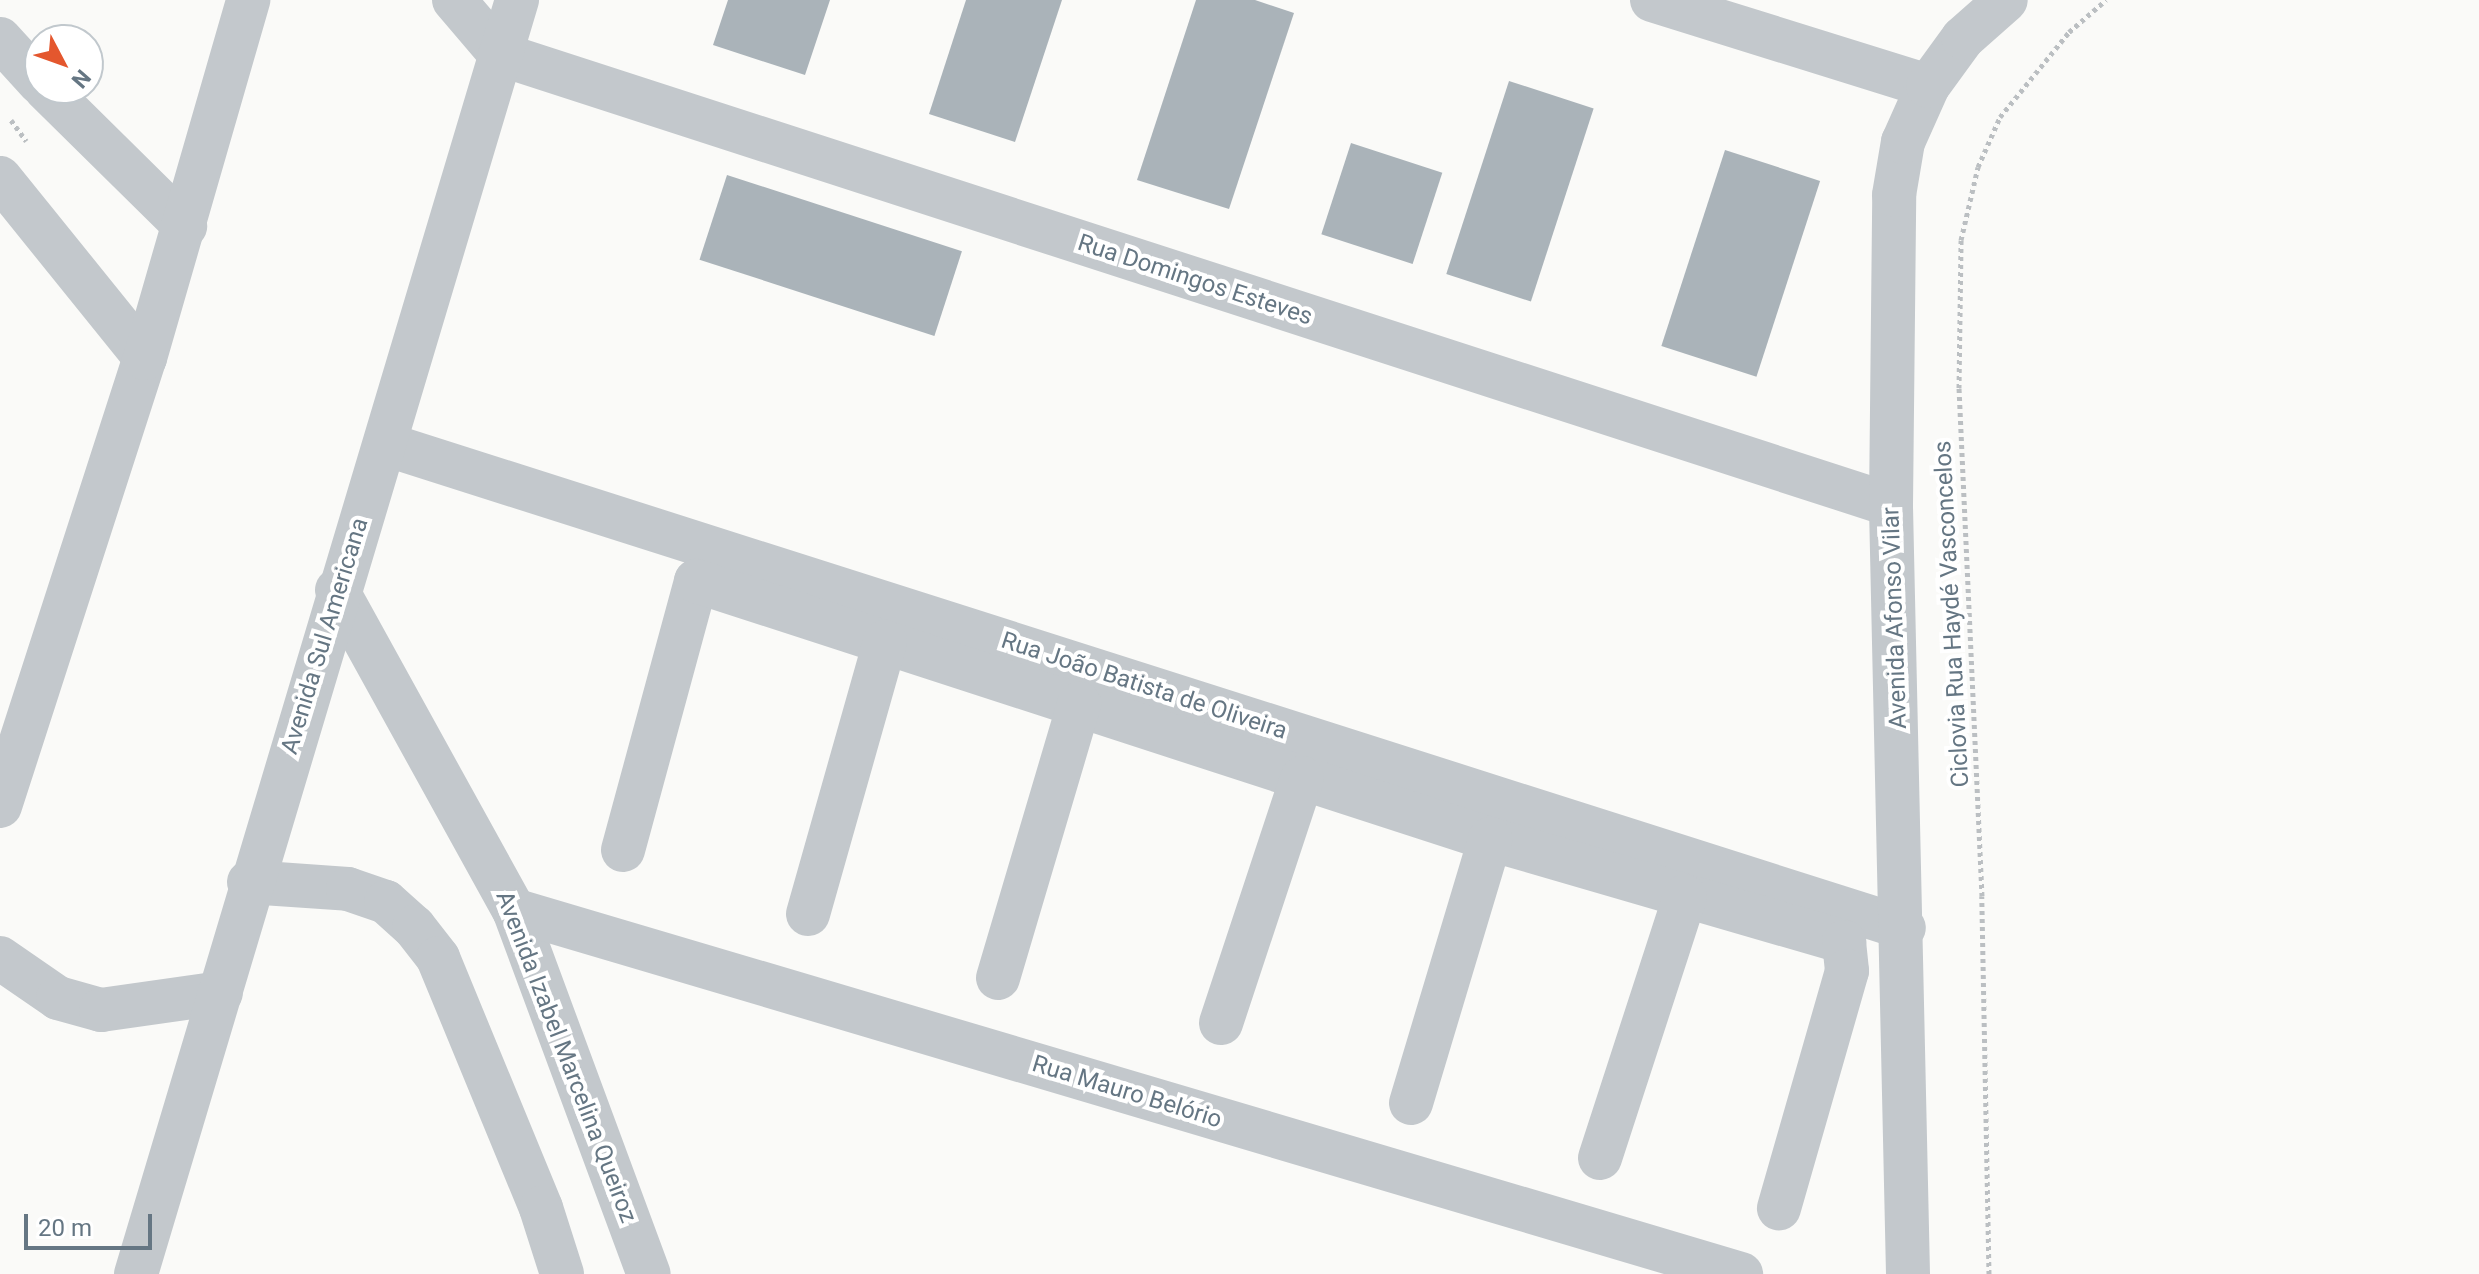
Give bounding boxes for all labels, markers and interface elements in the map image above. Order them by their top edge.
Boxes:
north arrow [24,24,104,104]
text: N [66,65,96,93]
street label: Rua Domingos Esteves [1074,228,1316,332]
street label: Ciclovia Rua Haydé Vasconcelos [1929,440,1975,788]
street label: Avenida Afonso Vilar [1877,507,1913,729]
street label: Avenida Sul Americana [275,514,375,758]
street label: Rua João Batista de Oliveira [997,626,1291,746]
street label: Avenida Izabel Marcelina Queiroz [489,887,643,1227]
street label: Rua Mauro Belório [1029,1049,1225,1135]
scale bar [28,1198,156,1248]
text: 20 m [38,1214,92,1242]

